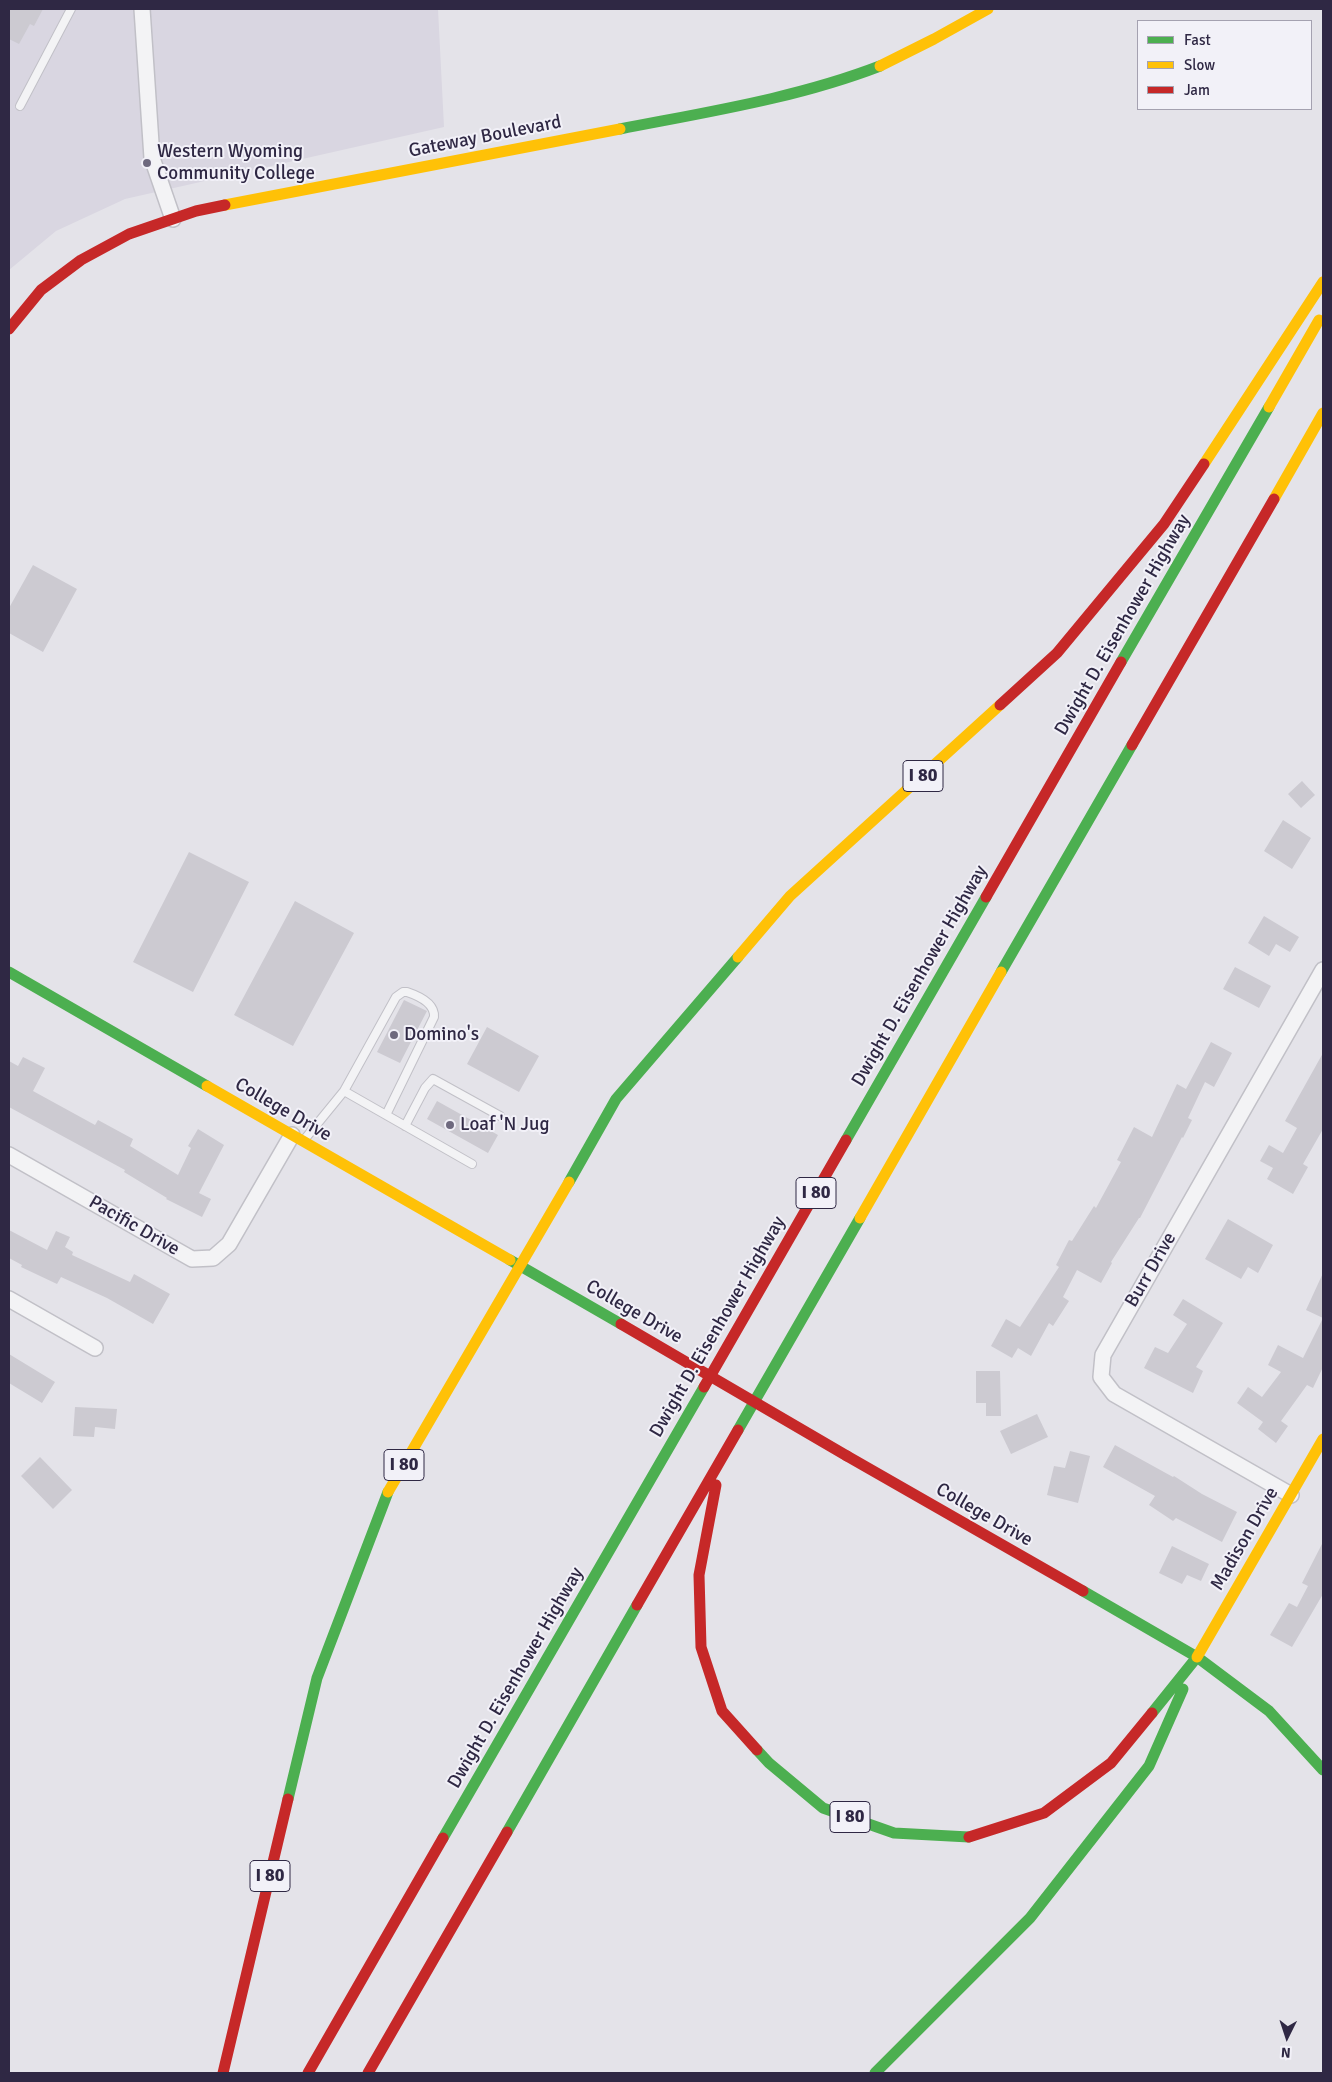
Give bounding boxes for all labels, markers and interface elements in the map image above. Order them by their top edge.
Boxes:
legend [1137,20,1312,110]
text: Fast [1184,31,1211,49]
text: Slow [1184,56,1215,74]
text: Jam [1184,81,1210,99]
street label: Gateway Boulevard [407,111,563,163]
place label: Western Wyoming Community College [157,141,315,185]
marker: Western Wyoming Community College [141,157,153,169]
street label: Dwight D. Eisenhower Highway [1050,510,1196,740]
road number: I 80 [903,760,943,791]
street label: Dwight D. Eisenhower Highway [847,861,993,1091]
place label: Domino's [404,1024,479,1046]
marker: Domino's [388,1029,400,1041]
street label: College Drive [231,1073,335,1147]
place label: Loaf 'N Jug [460,1114,549,1136]
marker: Loaf 'N Jug [444,1119,456,1131]
road number: I 80 [796,1178,836,1208]
street label: Pacific Drive [85,1191,183,1261]
street label: Dwight D. Eisenhower Highway [645,1212,791,1442]
street label: Burr Drive [1120,1229,1182,1311]
street label: College Drive [582,1275,686,1349]
road number: I 80 [384,1450,424,1480]
street label: College Drive [932,1478,1036,1552]
street label: Madison Drive [1206,1483,1284,1595]
street label: Dwight D. Eisenhower Highway [443,1563,589,1793]
road number: I 80 [830,1801,870,1832]
road number: I 80 [250,1860,290,1892]
north arrow [1262,2012,1312,2062]
text: N [1280,2044,1291,2061]

